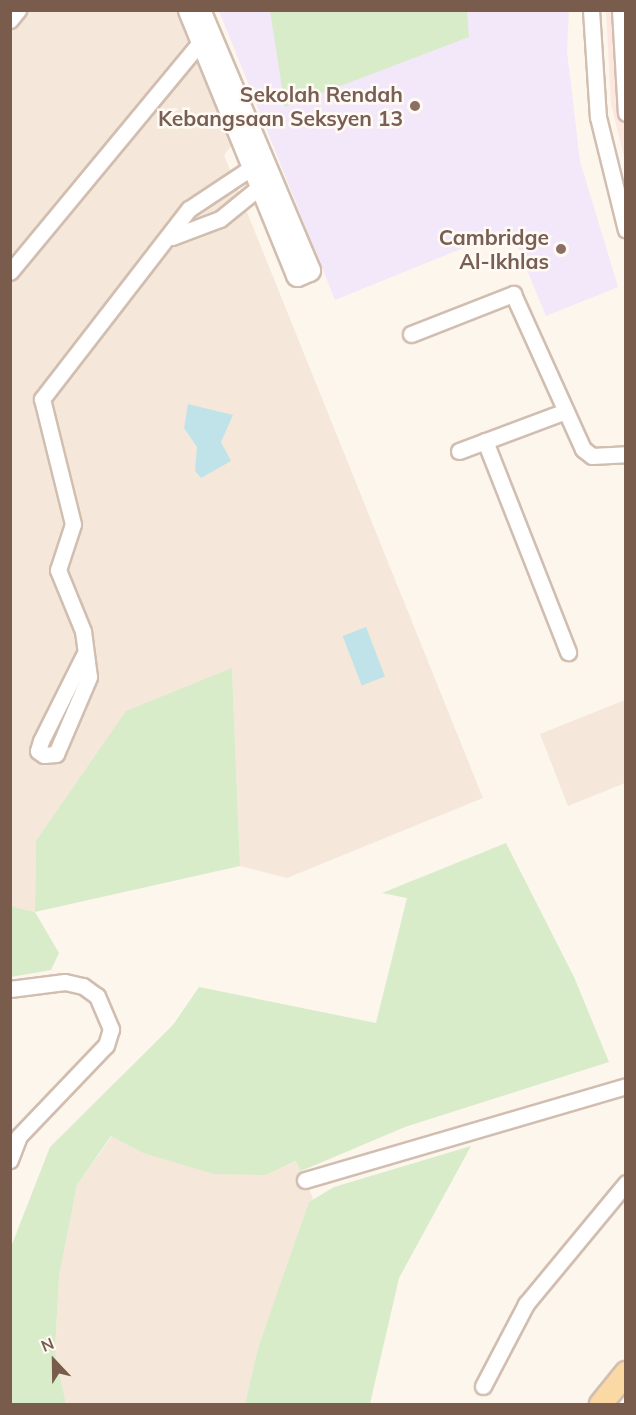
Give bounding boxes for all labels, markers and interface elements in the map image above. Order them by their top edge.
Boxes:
place label: Sekolah Rendah Kebangsaan Seksyen 13 [158,81,403,131]
marker: Sekolah Rendah Kebangsaan Seksyen 13 [408,99,422,113]
place label: Cambridge Al-Ikhlas [439,224,549,274]
marker: Cambridge Al-Ikhlas [554,242,568,256]
north arrow [24,1331,84,1391]
text: N [38,1333,57,1356]

